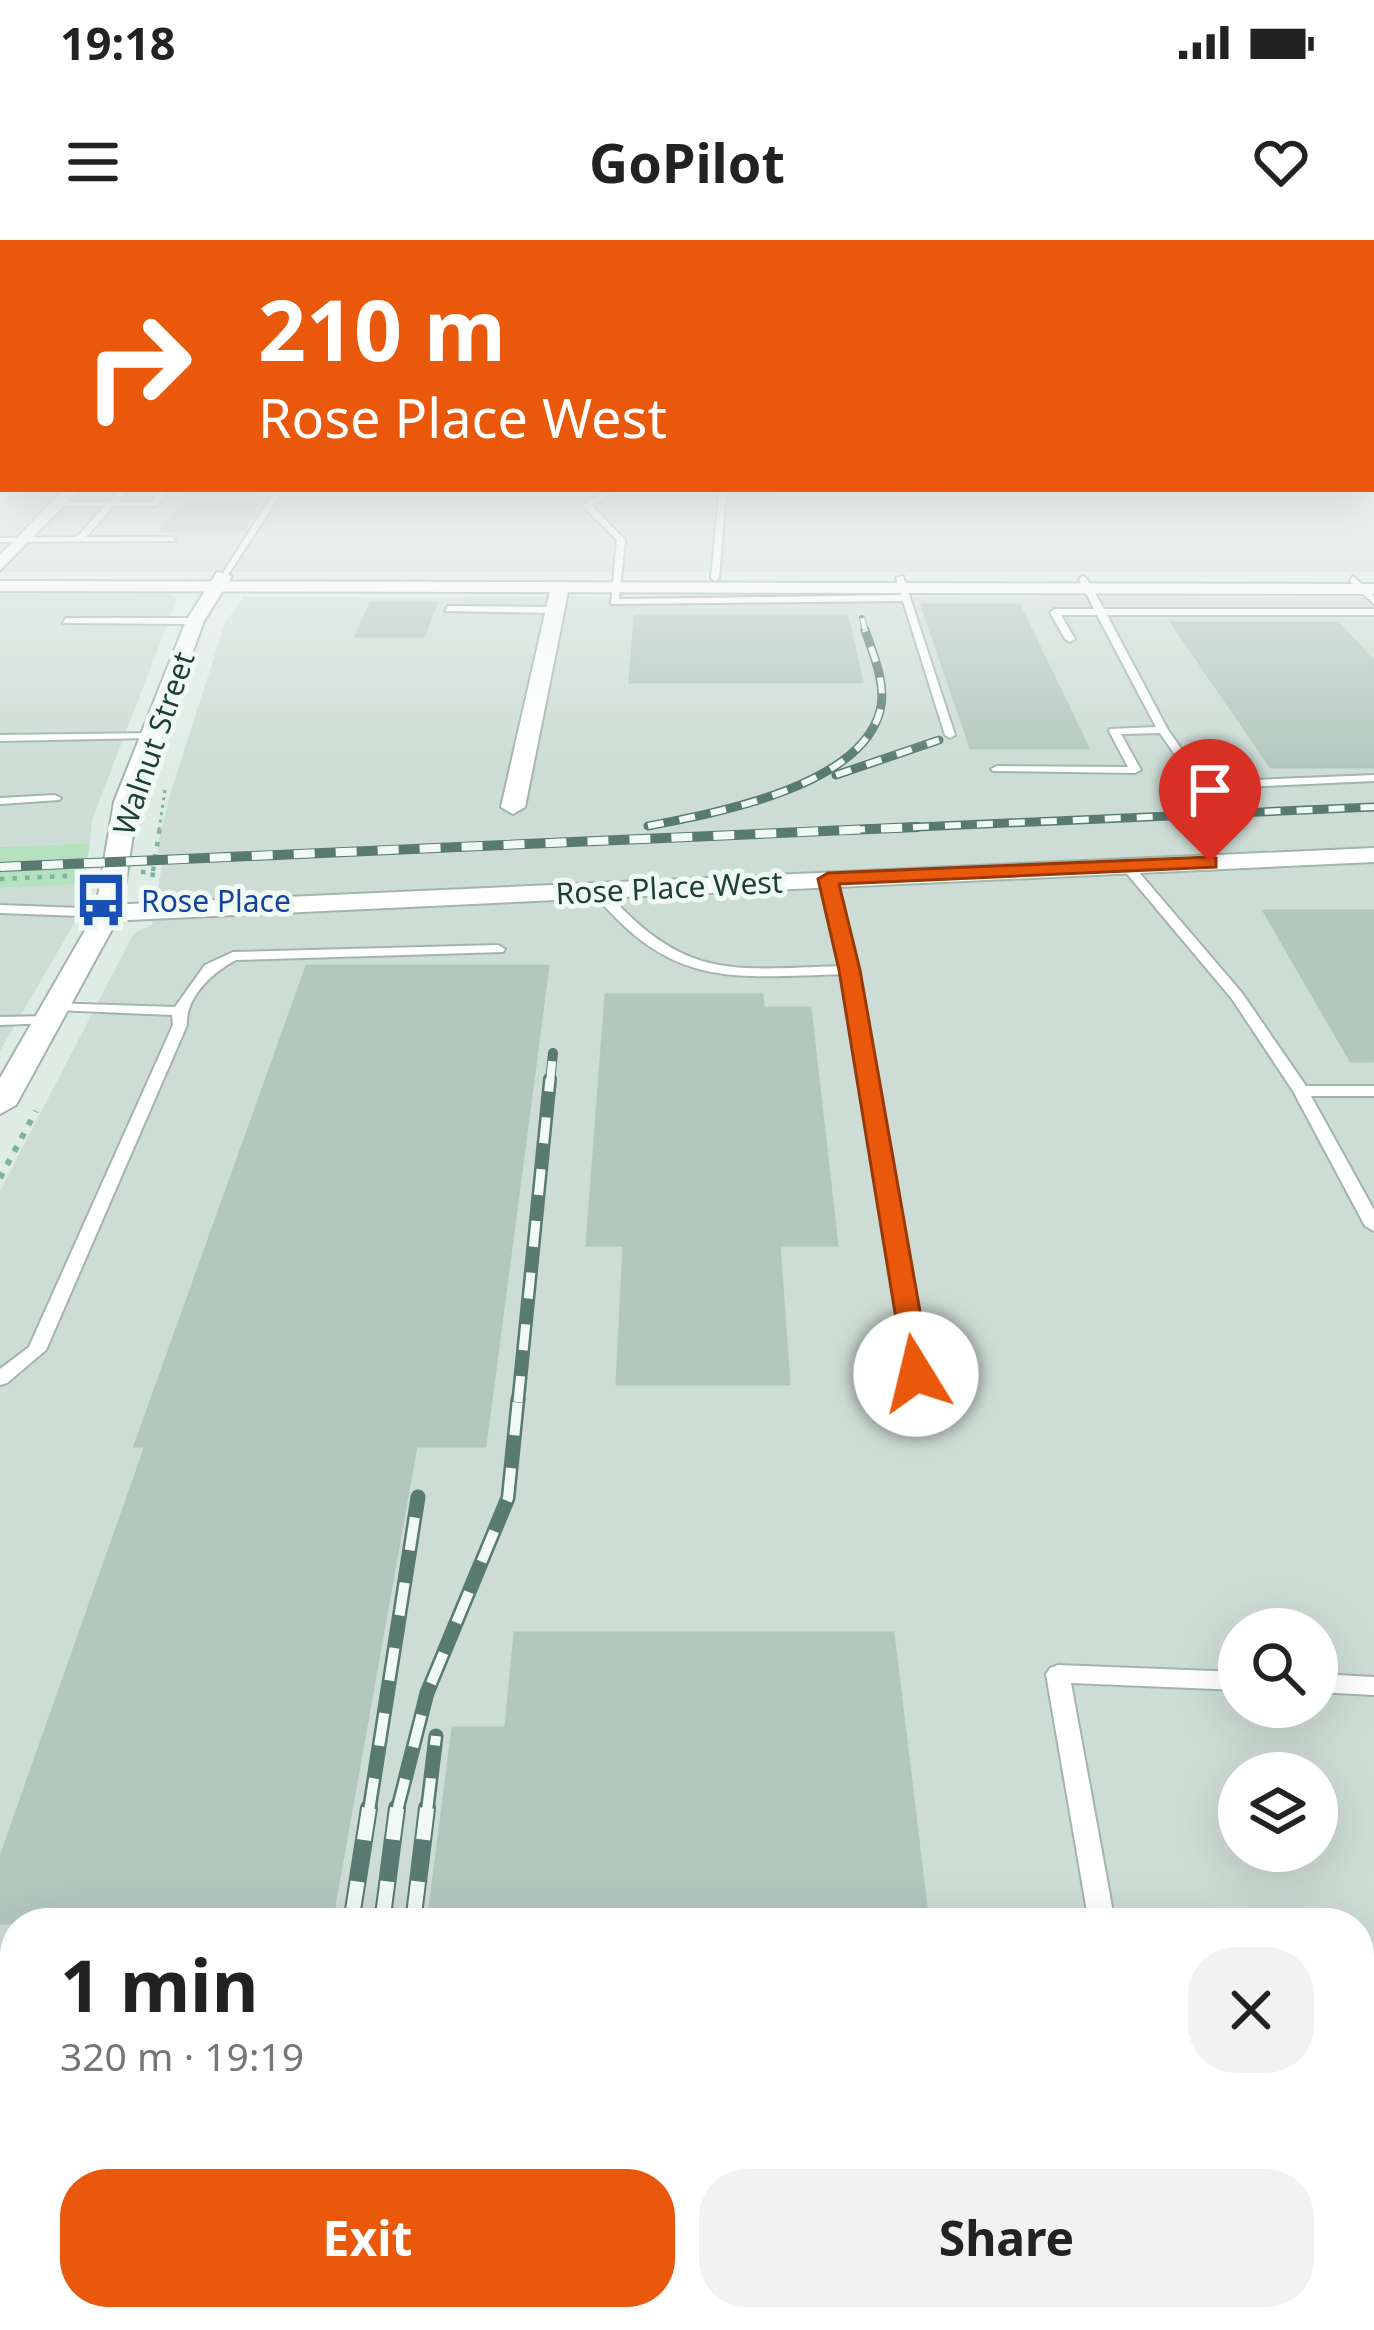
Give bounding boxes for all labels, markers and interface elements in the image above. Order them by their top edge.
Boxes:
text: 19:18 [60,12,176,73]
text: GoPilot [589,125,785,199]
icon: menu [60,129,126,195]
icon: heart [1248,129,1314,195]
text: 210 m [258,271,506,386]
icon: right [60,288,216,444]
text: Rose Place West [258,380,667,454]
street label: Walnut Street [102,646,204,840]
pin [1159,739,1261,862]
icon: arrive [1177,757,1243,823]
street label: Rose Place West [554,861,784,913]
bus stop icon: Rose Place [72,871,130,929]
place label: Rose Place [141,880,291,921]
position arrow [853,1311,979,1437]
map controls [1218,1608,1338,1872]
button: search [1218,1608,1338,1728]
button: layers [1218,1752,1338,1872]
text: 1 min [60,1935,258,2033]
button: close [1188,1947,1314,2073]
text: 320 m · 19:19 [60,2029,304,2082]
button: Exit [60,2169,675,2307]
button: Share [699,2169,1314,2307]

